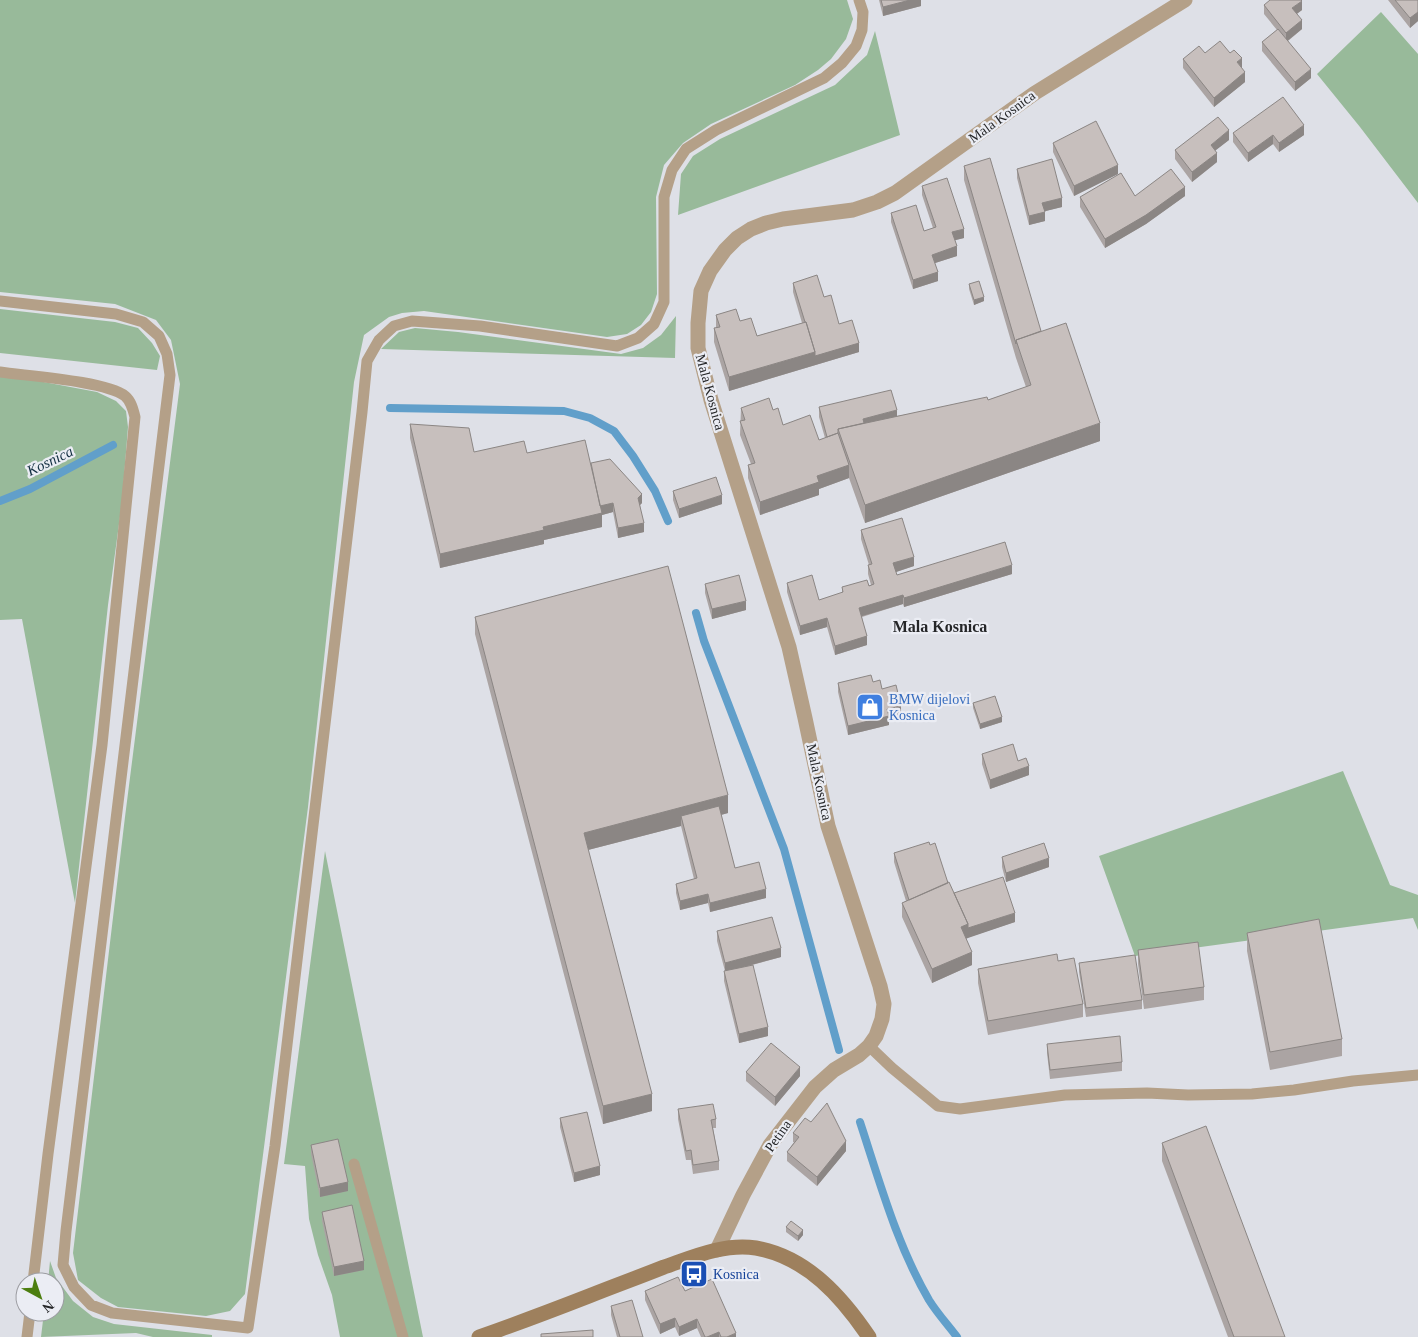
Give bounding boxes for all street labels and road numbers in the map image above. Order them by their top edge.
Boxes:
street label: Mala Kosnica [966,88,1039,146]
street label: Mala Kosnica [693,352,728,432]
street label: Mala Kosnica [804,742,835,823]
street label: Petina [762,1117,795,1155]

